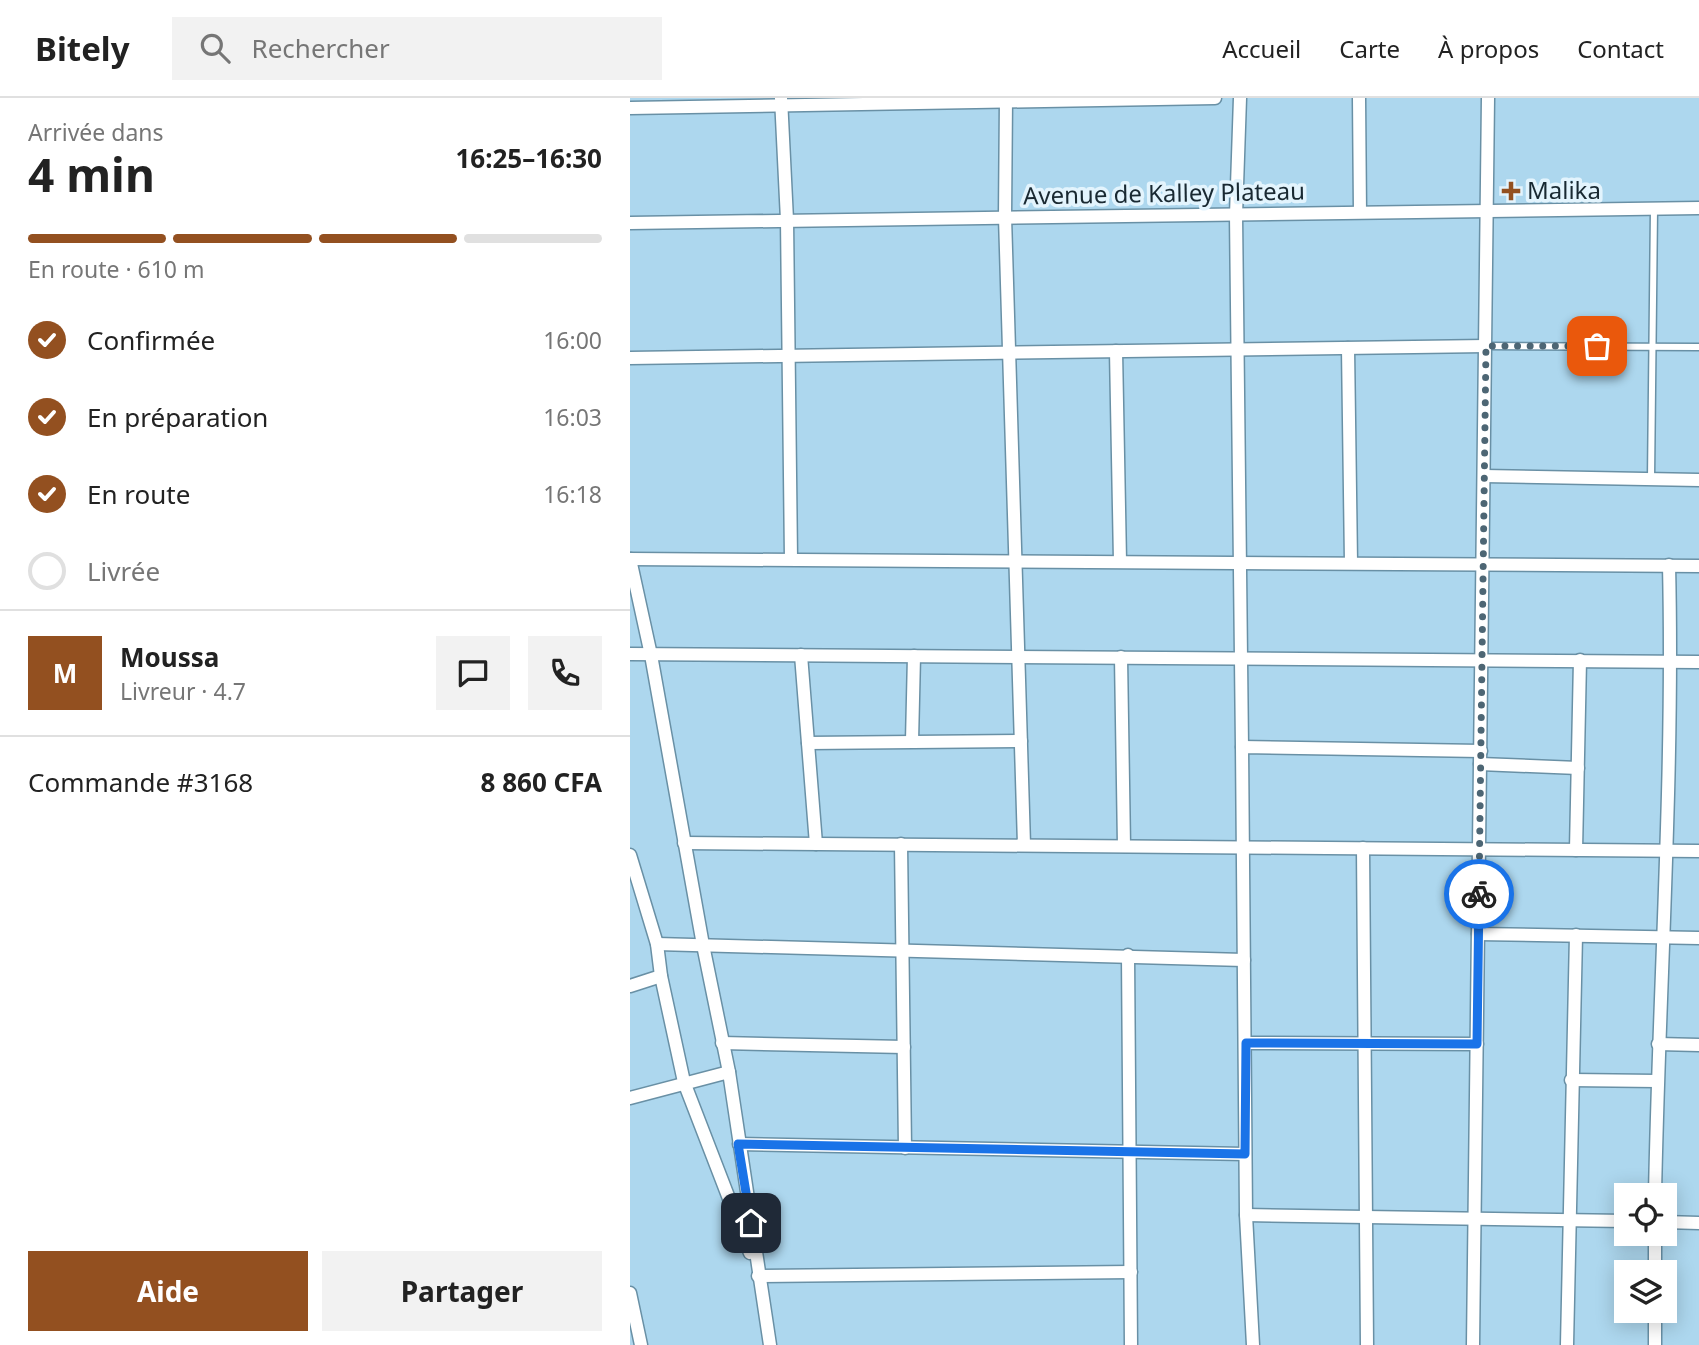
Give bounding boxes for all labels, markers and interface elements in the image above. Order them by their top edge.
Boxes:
search box [172,17,662,80]
text: Bitely [35,26,130,71]
icon: search [196,29,234,67]
text: Rechercher [252,30,390,66]
text: Accueil [1222,32,1301,65]
text: Carte [1339,32,1400,65]
text: À propos [1438,32,1539,65]
text: Contact [1577,32,1664,65]
text: Arrivée dans [28,116,164,148]
text: 16:25–16:30 [455,140,602,176]
text: 4 min [28,143,155,205]
place label: Malika [1527,173,1601,206]
street label: Avenue de Kalley Plateau [1023,174,1305,211]
marker: Malika [1501,181,1521,201]
text: En route · 610 m [28,253,205,285]
pin [1567,316,1627,376]
icon: check [28,321,66,359]
text: Confirmée [87,322,215,358]
text: 16:00 [543,324,602,356]
icon: bag [1578,327,1616,365]
icon: check [28,398,66,436]
text: En préparation [87,399,268,435]
text: 16:03 [543,401,602,433]
icon: check [28,475,66,513]
text: En route [87,476,190,512]
text: 16:18 [543,478,602,510]
text: Livrée [87,553,160,589]
button: chat [436,636,510,710]
button: phone [528,636,602,710]
text: Moussa [120,639,219,675]
text: M [53,655,77,691]
text: Livreur · 4.7 [120,675,246,707]
text: Commande #3168 [28,764,253,800]
text: 8 860 CFA [481,764,602,800]
courier [1444,859,1514,929]
icon: bike [1460,875,1498,913]
map controls [1614,1183,1677,1323]
button: locate [1614,1183,1677,1246]
pin [721,1193,781,1253]
icon: home [732,1204,770,1242]
button: Aide [28,1251,308,1331]
button: Partager [322,1251,602,1331]
button: layers [1614,1260,1677,1323]

